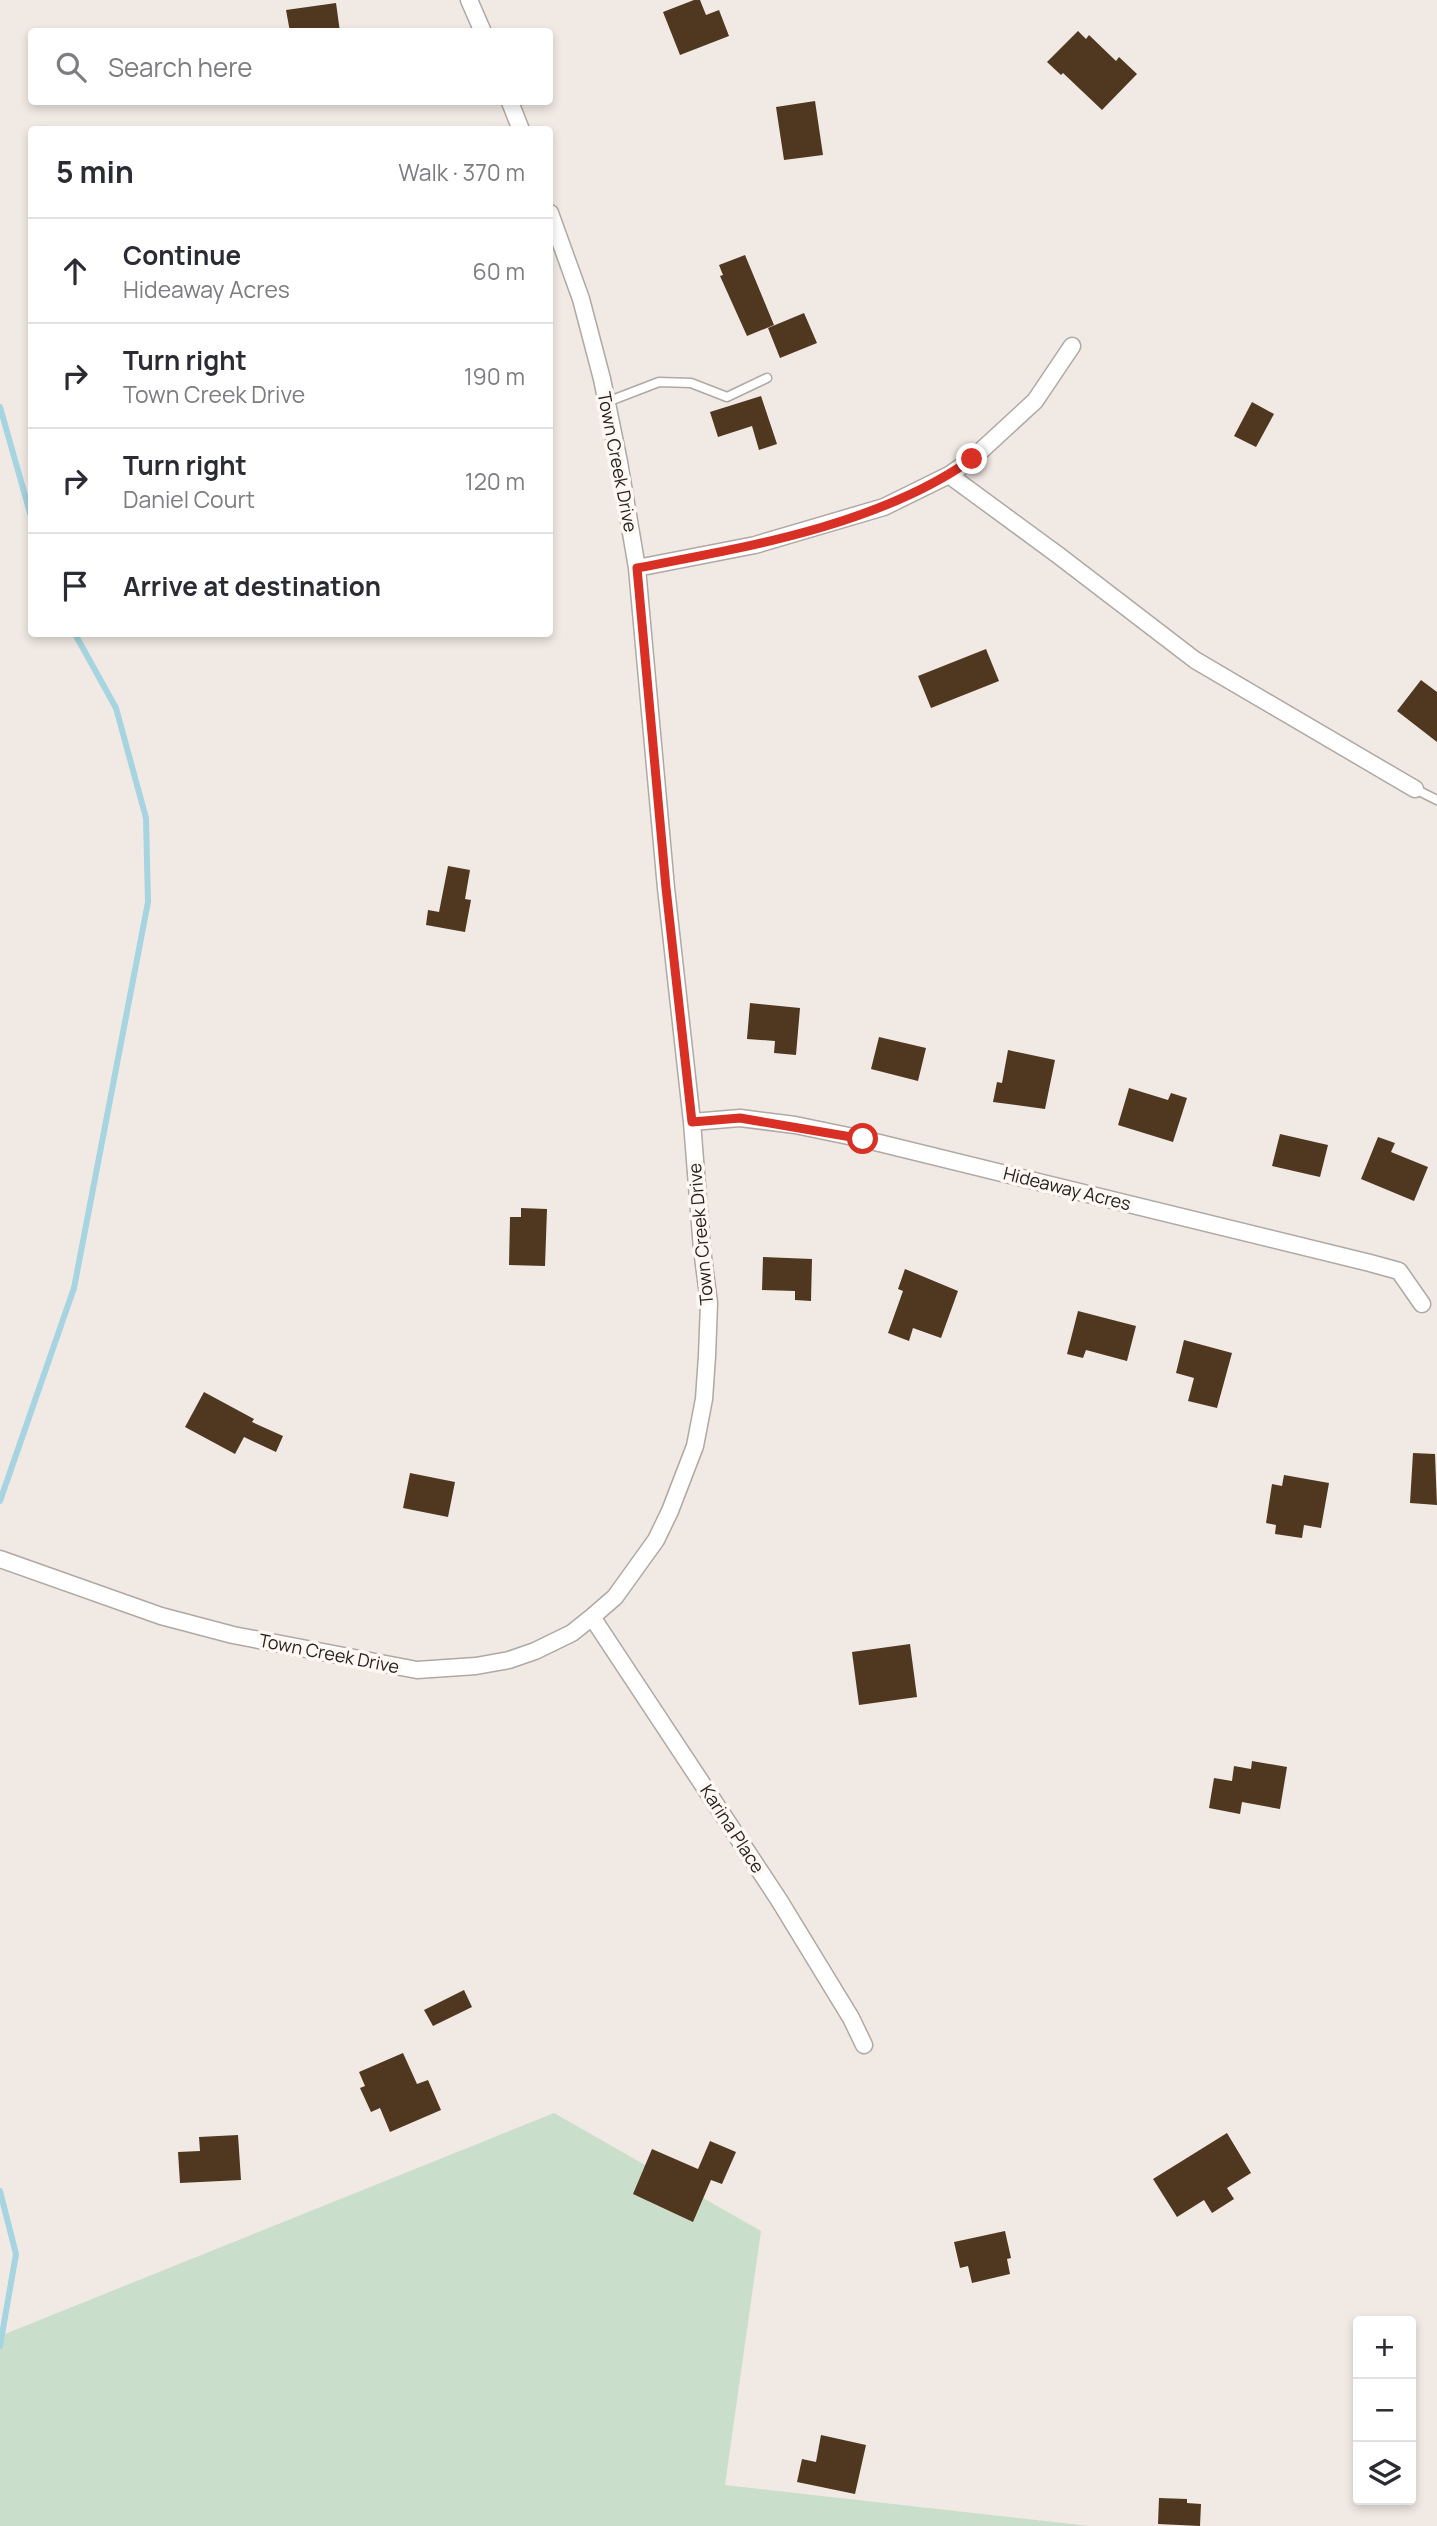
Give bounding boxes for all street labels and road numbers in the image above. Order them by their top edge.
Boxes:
street label: Town Creek Drive [593,390,643,534]
street label: Hideaway Acres [1001,1161,1134,1215]
street label: Town Creek Drive [682,1162,718,1306]
street label: Town Creek Drive [257,1628,401,1678]
street label: Karina Place [695,1780,770,1877]

